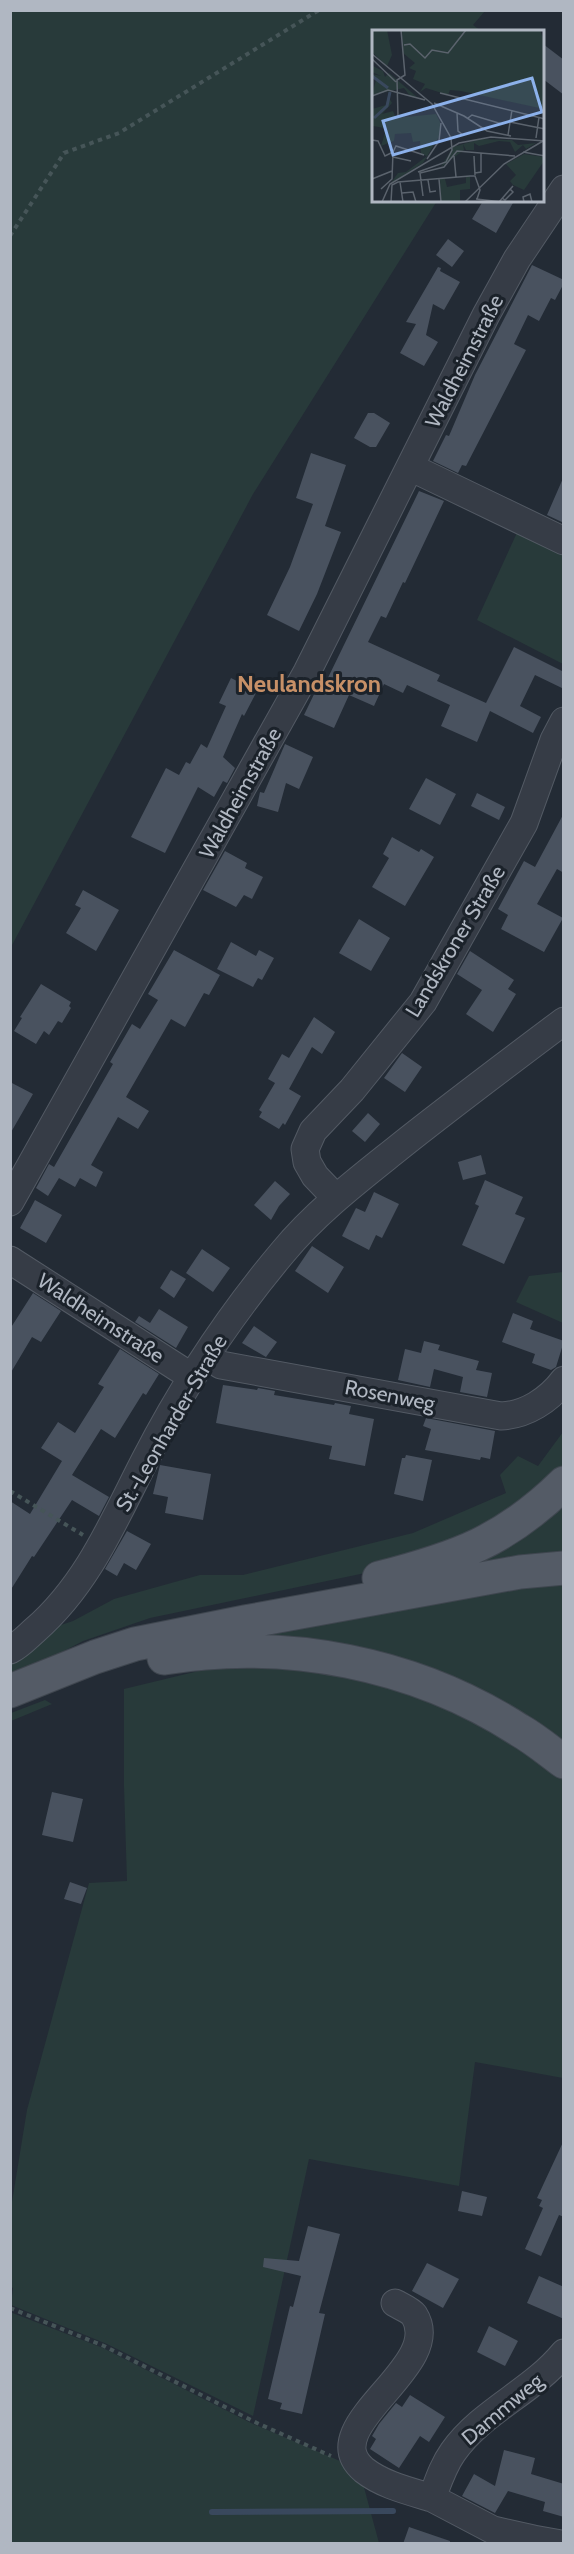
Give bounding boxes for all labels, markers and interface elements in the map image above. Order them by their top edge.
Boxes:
inset map [372,30,544,202]
street label: Waldheimstraße [420,290,508,432]
district label: Neulandskron [237,669,381,698]
street label: Waldheimstraße [194,723,286,863]
street label: Landskroner Straße [400,861,510,1021]
street label: Waldheimstraße [33,1268,169,1368]
street label: St.-Leonharder-Straße [110,1330,232,1516]
street label: Rosenweg [343,1374,438,1416]
street label: Dammweg [456,2368,548,2450]

